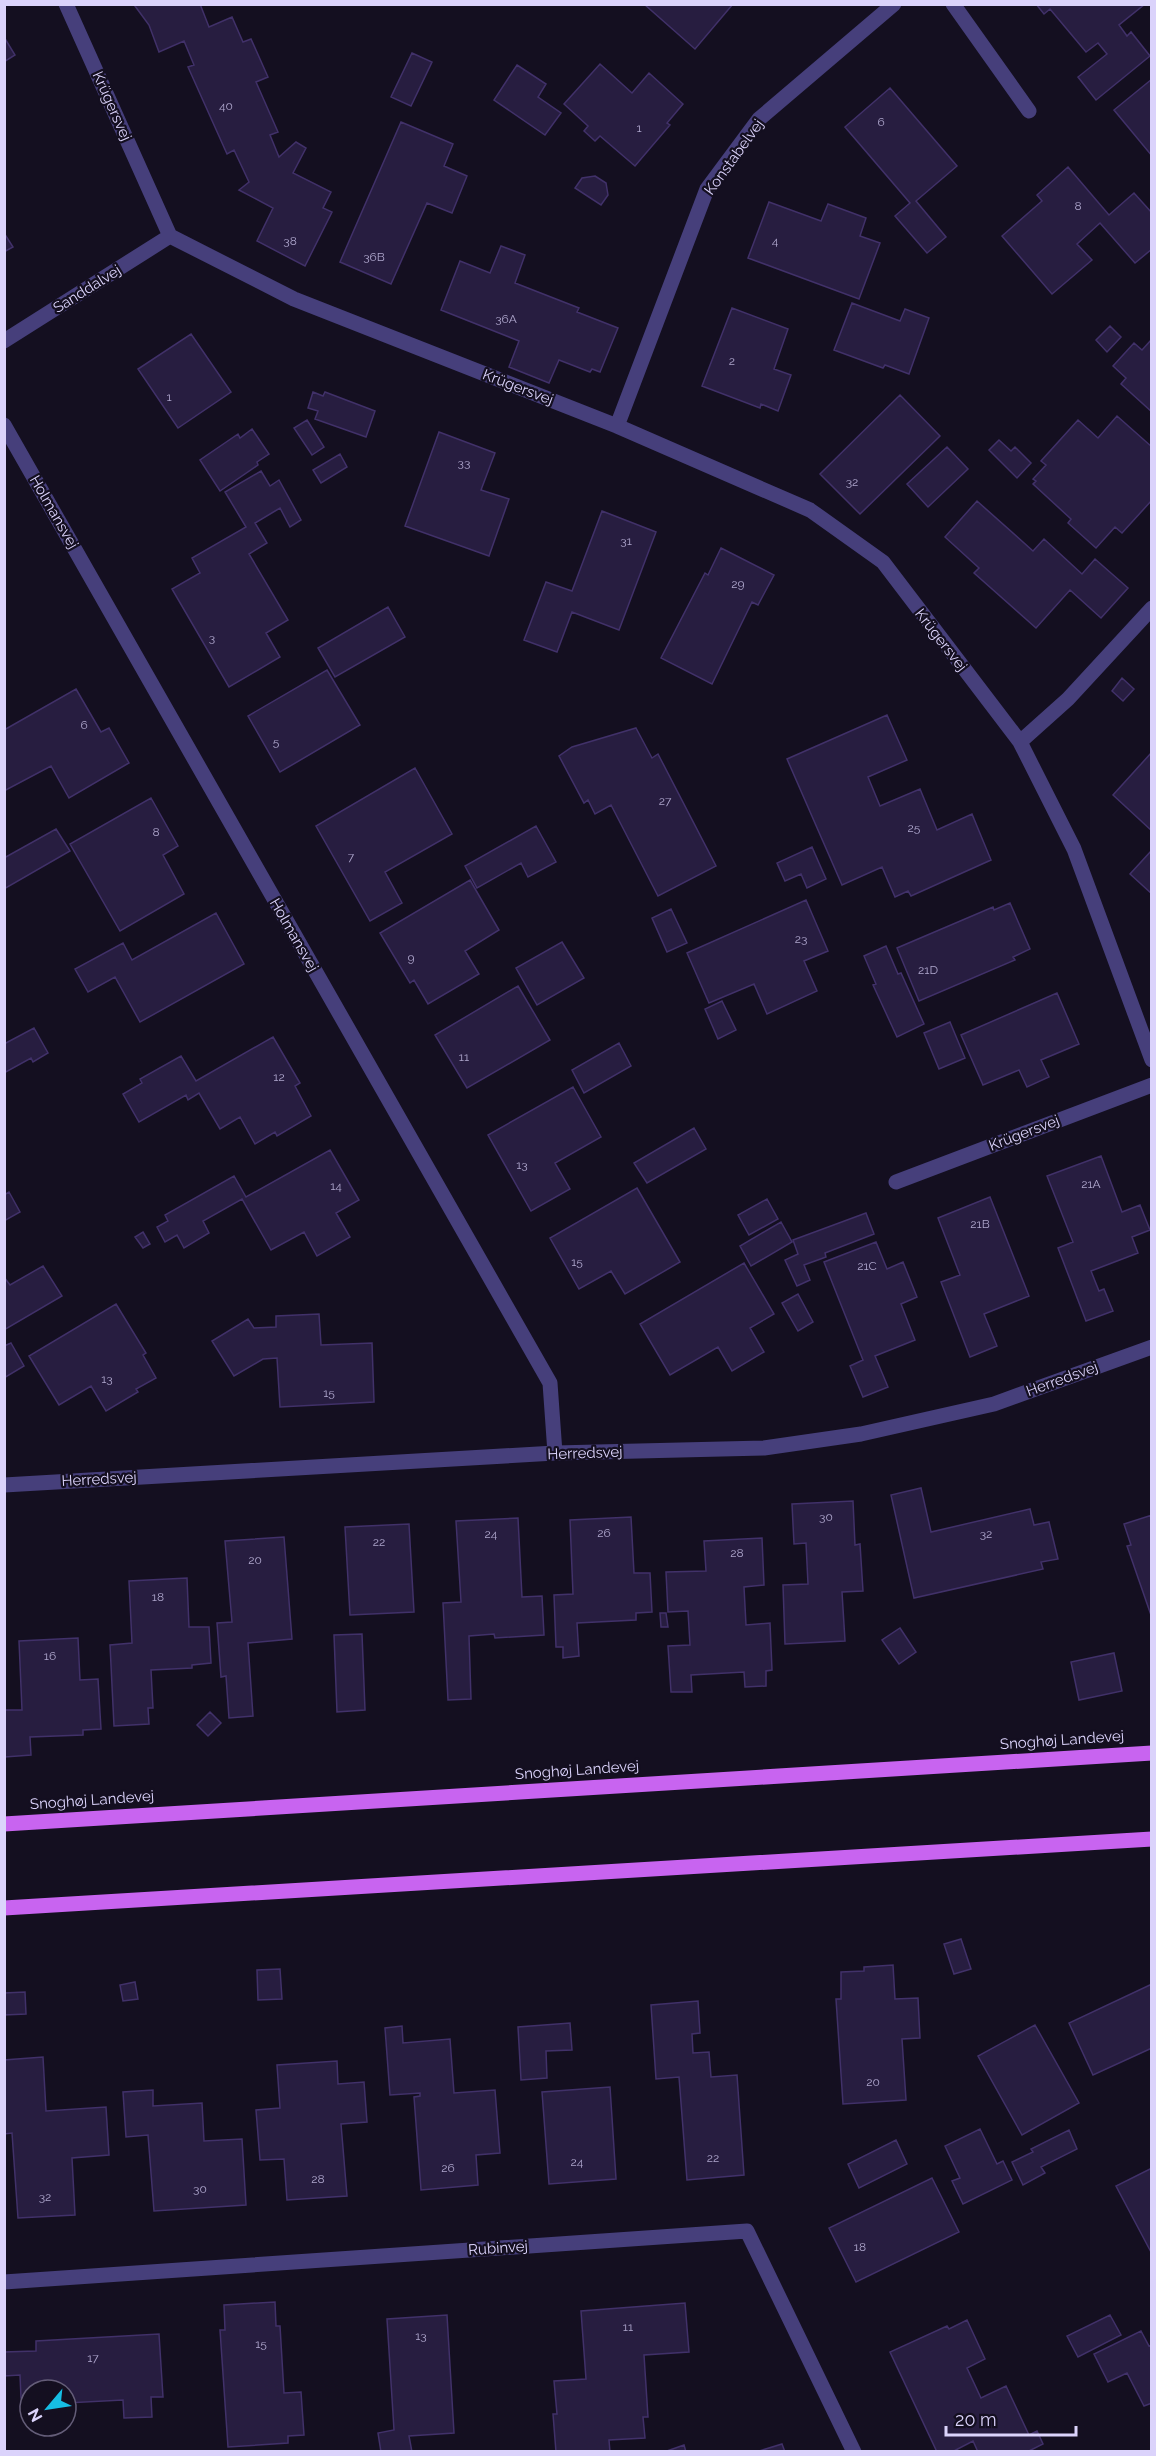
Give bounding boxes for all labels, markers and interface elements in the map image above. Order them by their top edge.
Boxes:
street label: Krügersvej [89,68,135,144]
house number: 40 [219,99,233,113]
house number: 6 [877,115,885,129]
street label: Konstabelvej [701,116,767,198]
house number: 1 [636,121,642,135]
house number: 8 [1074,199,1082,213]
house number: 38 [283,234,297,248]
house number: 4 [772,234,779,248]
house number: 36B [363,250,385,264]
street label: Sanddalvej [50,261,124,317]
house number: 36A [495,312,517,326]
house number: 2 [729,354,735,368]
street label: Krügersvej [480,365,556,409]
house number: 1 [166,390,172,404]
house number: 33 [458,456,470,470]
street label: Holmansvej [26,472,82,552]
house number: 32 [846,475,858,489]
house number: 31 [620,534,632,548]
house number: 29 [731,577,745,591]
street label: Krügersvej [911,605,971,675]
house number: 3 [209,631,215,645]
house number: 6 [80,718,88,732]
house number: 5 [273,735,280,749]
house number: 27 [659,794,672,808]
house number: 25 [908,821,921,835]
house number: 8 [152,825,160,839]
house number: 7 [348,850,355,864]
street label: Holmansvej [266,895,322,975]
house number: 23 [795,932,807,946]
house number: 9 [407,951,415,965]
house number: 21D [918,963,938,977]
house number: 11 [459,1050,469,1064]
house number: 12 [273,1070,285,1084]
street label: Krügersvej [986,1111,1062,1155]
house number: 13 [516,1158,528,1172]
house number: 21A [1081,1177,1101,1191]
house number: 14 [330,1179,342,1193]
house number: 21B [970,1217,990,1231]
house number: 15 [571,1255,583,1269]
house number: 21C [857,1259,877,1273]
street label: Herredsvej [1024,1358,1100,1400]
house number: 13 [101,1372,113,1386]
house number: 15 [323,1386,335,1400]
street label: Herredsvej [547,1443,623,1463]
street label: Herredsvej [61,1468,137,1490]
house number: 30 [819,1510,833,1524]
house number: 26 [597,1526,611,1540]
house number: 24 [485,1527,498,1541]
house number: 32 [980,1527,992,1541]
house number: 22 [373,1535,385,1549]
house number: 28 [730,1546,744,1560]
house number: 20 [248,1553,262,1567]
house number: 18 [152,1590,164,1604]
house number: 16 [44,1649,56,1663]
street label: Snoghøj Landevej [999,1727,1125,1753]
street label: Snoghøj Landevej [514,1757,640,1783]
street label: Snoghøj Landevej [29,1787,155,1813]
house number: 20 [866,2075,880,2089]
house number: 22 [707,2151,719,2165]
house number: 24 [571,2155,584,2169]
house number: 26 [441,2161,455,2175]
house number: 28 [311,2172,325,2186]
house number: 30 [193,2182,207,2196]
house number: 32 [39,2190,51,2204]
street label: Rubinvej [468,2237,528,2259]
house number: 18 [854,2240,866,2254]
house number: 11 [623,2320,633,2334]
house number: 13 [415,2329,427,2343]
house number: 15 [255,2337,267,2351]
house number: 17 [87,2351,99,2365]
north arrow [18,2378,78,2438]
scale bar [946,2399,1076,2437]
text: N [24,2405,47,2425]
text: 20 m [955,2409,997,2430]

